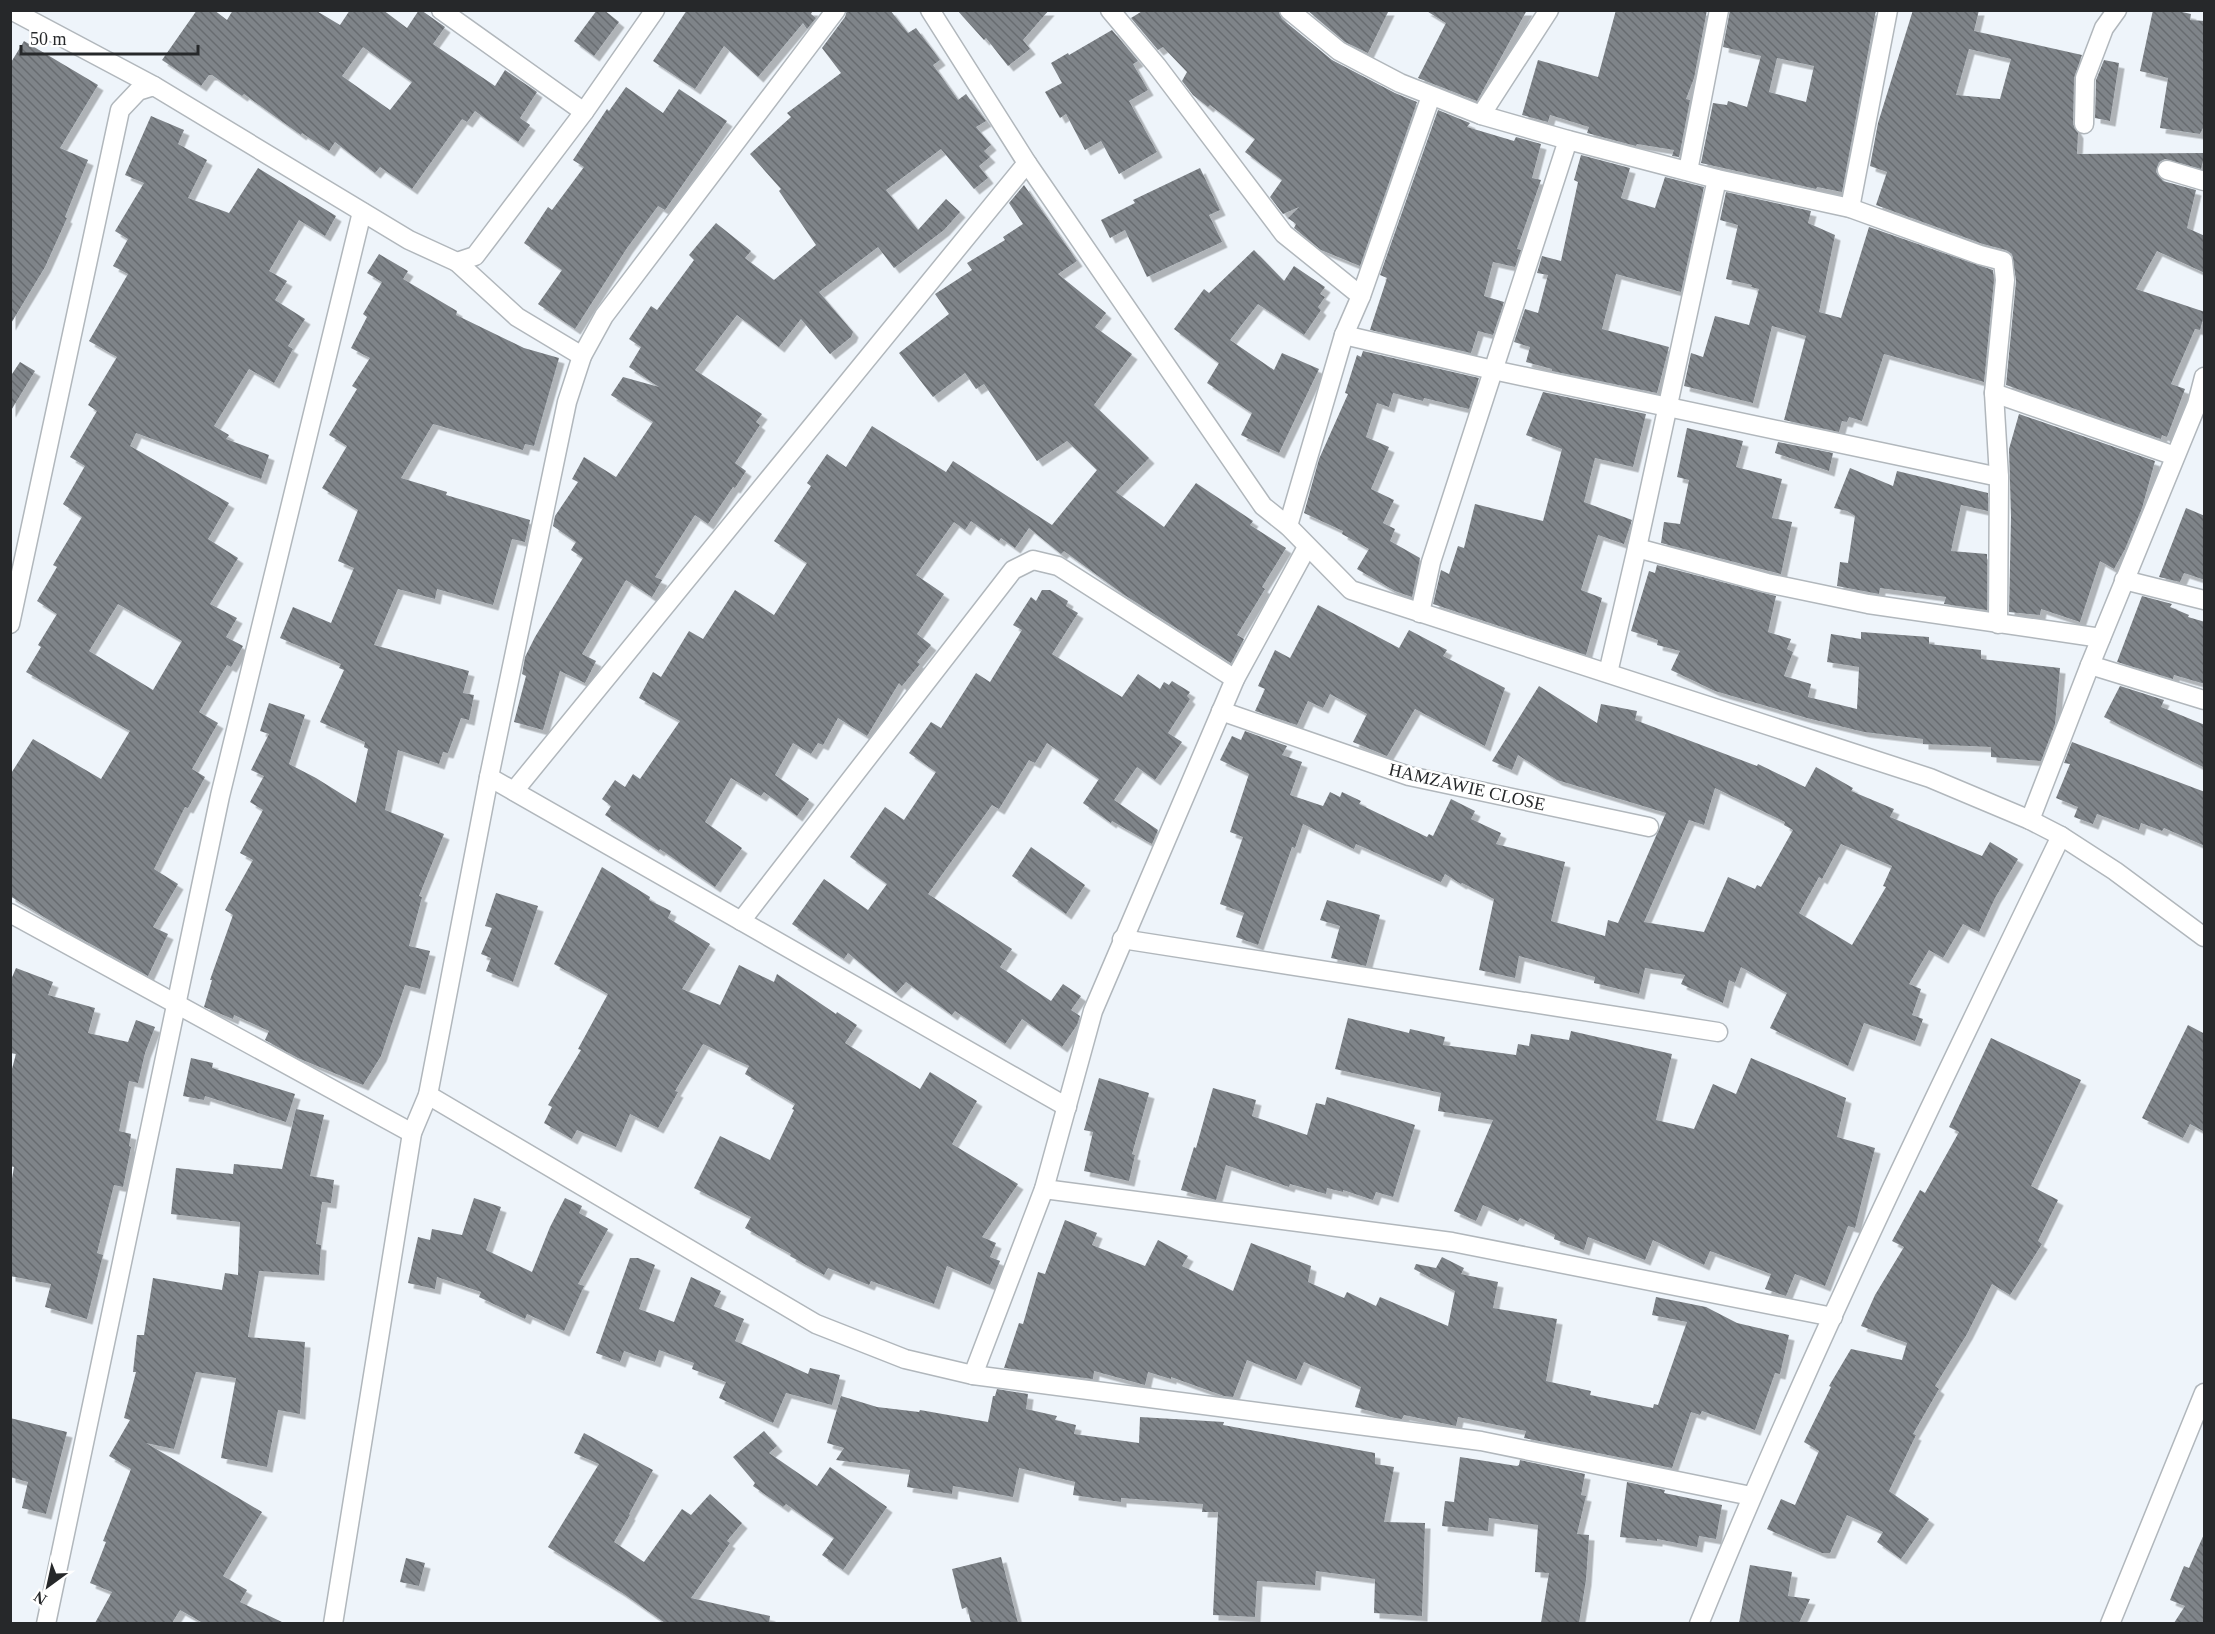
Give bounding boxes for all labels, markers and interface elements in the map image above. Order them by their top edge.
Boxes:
scale bar [21,18,198,56]
text: 50 m [30,29,67,49]
street label: HAMZAWIE CLOSE [1387,759,1547,815]
north arrow [18,1556,78,1616]
text: N [30,1588,50,1608]

